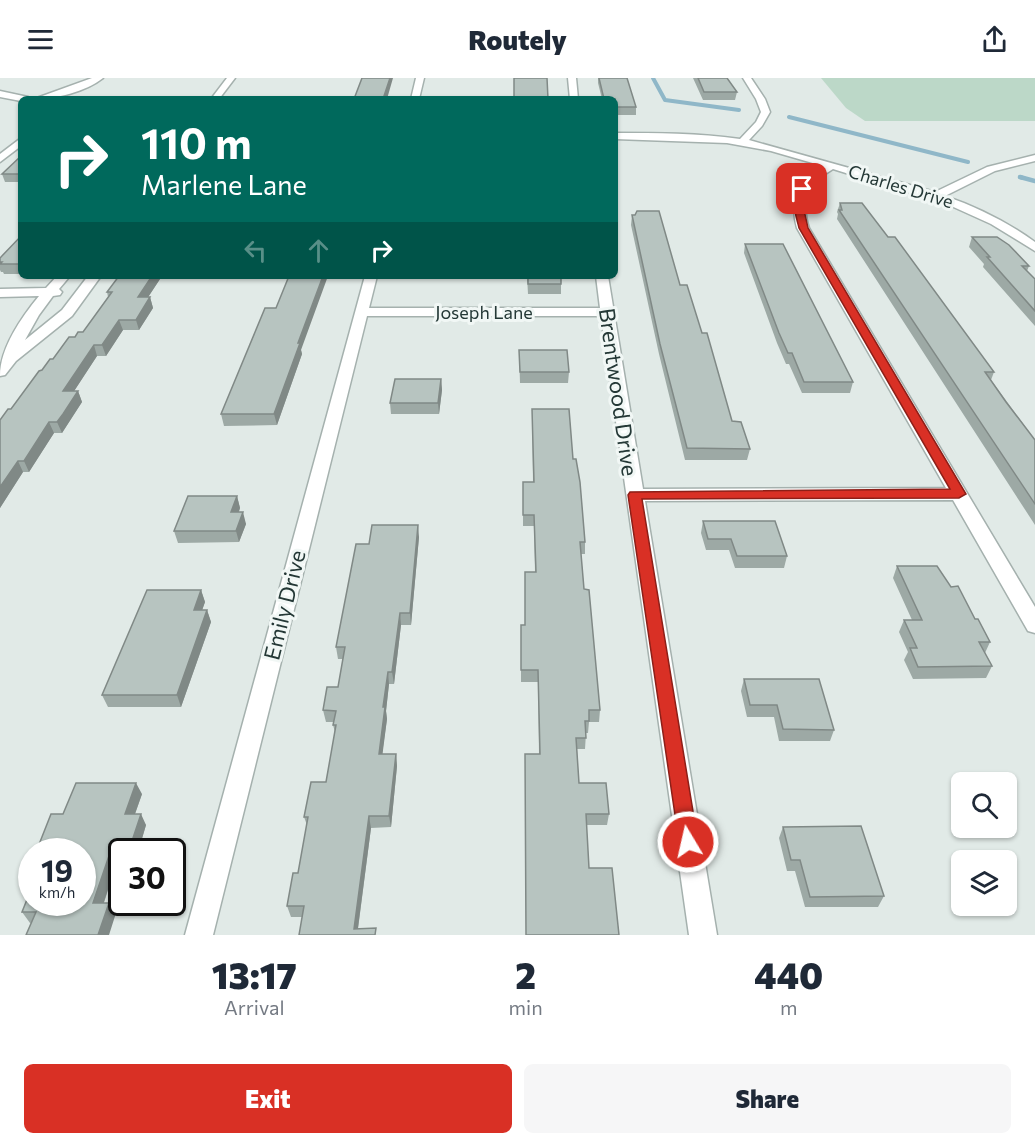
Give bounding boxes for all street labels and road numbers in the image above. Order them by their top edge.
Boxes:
street label: Charles Drive [846,160,956,212]
street label: Joseph Lane [435,301,533,323]
street label: Brentwood Drive [594,306,644,478]
street label: Emily Drive [257,547,311,663]

